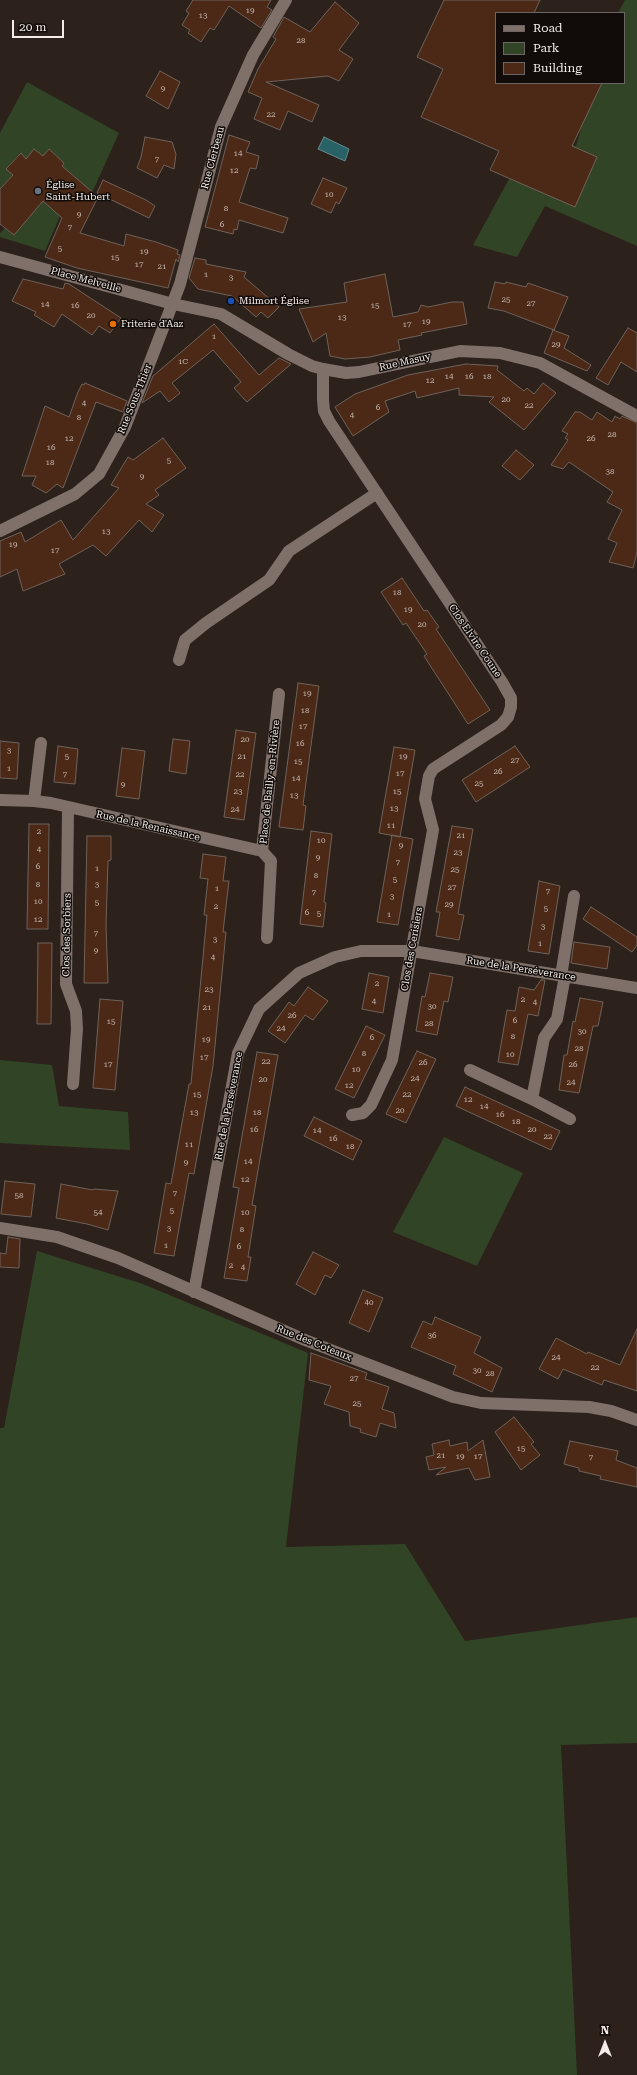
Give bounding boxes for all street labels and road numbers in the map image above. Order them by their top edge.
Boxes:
street label: Rue Clerbeau [199,125,227,191]
street label: Place Melveille [50,265,122,295]
street label: Rue Masuy [378,350,432,374]
street label: Rue Sous-Thier [115,362,155,436]
street label: Clos Elvire Coune [446,602,504,680]
street label: Place de Bailly-en-Rivière [258,719,282,845]
street label: Rue de la Renaissance [95,808,201,844]
street label: Clos des Sorbiers [60,893,74,977]
street label: Clos des Cerisiers [399,906,425,992]
street label: Rue de la Perséverance [466,954,576,984]
street label: Rue de la Perséverance [213,1051,245,1161]
street label: Rue des Coteaux [275,1322,353,1364]

